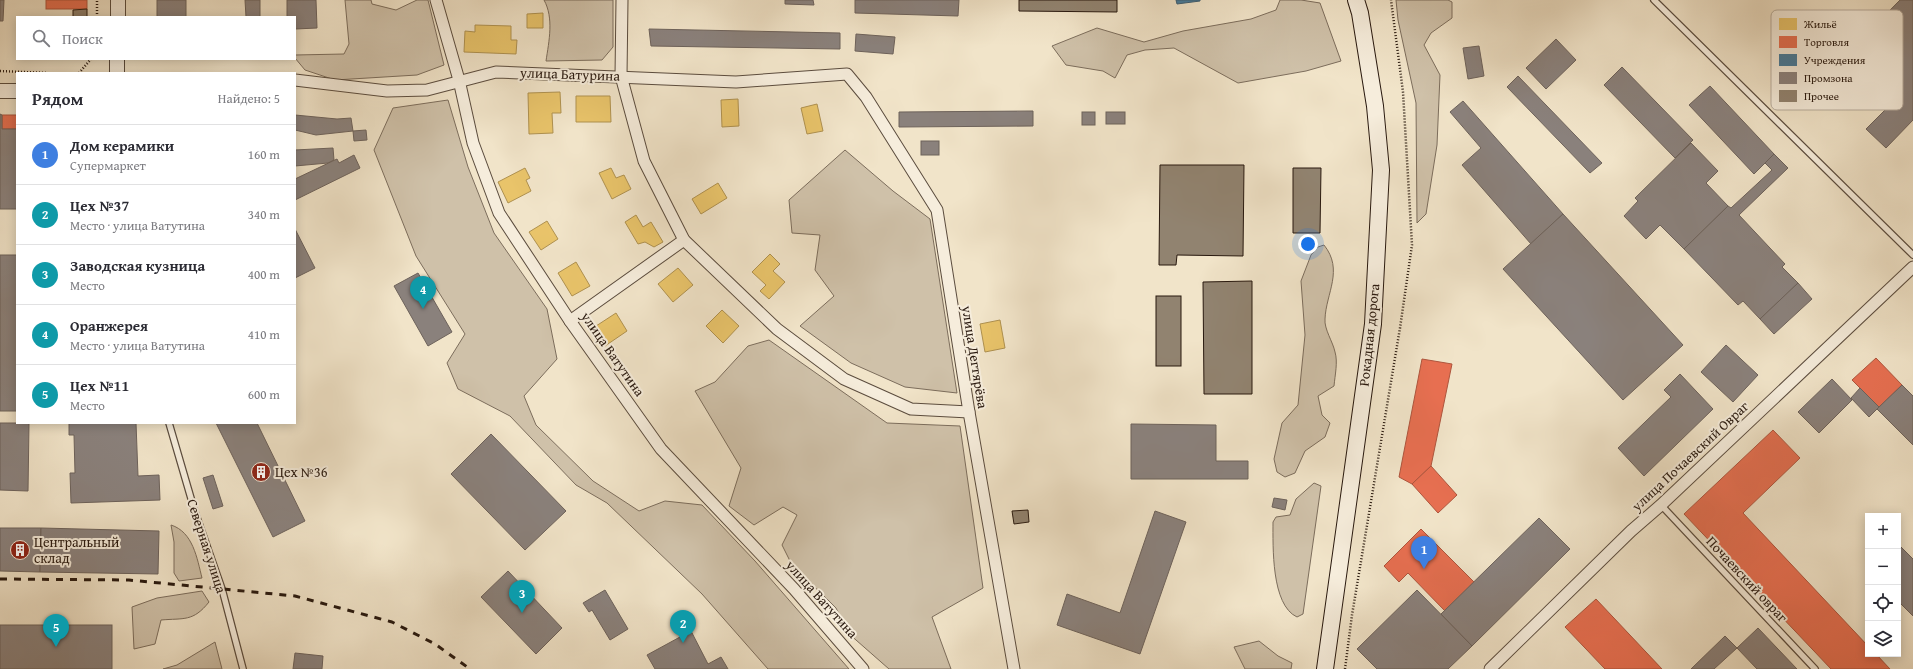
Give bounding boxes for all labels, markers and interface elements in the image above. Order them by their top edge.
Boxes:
legend [1771,10,1903,110]
search box [16,16,296,60]
text: Жильё [1803,16,1837,32]
icon: search [30,27,52,49]
text: Поиск [62,28,103,49]
text: Торговля [1804,34,1849,50]
text: Учреждения [1804,52,1866,68]
street label: улица Батурина [519,62,621,86]
text: Промзона [1804,70,1853,86]
text: Рядом [32,86,83,111]
text: Прочее [1804,88,1839,104]
text: Найдено: 5 [218,89,280,108]
text: Дом керамики [70,135,174,156]
text: 1 [42,145,48,164]
text: 160 m [248,145,280,164]
text: Супермаркет [70,156,146,175]
text: Цех №37 [70,195,129,216]
text: 2 [42,205,48,224]
text: 340 m [248,205,280,224]
text: Место · улица Ватутина [70,216,205,235]
your location [1298,234,1318,254]
text: Заводская кузница [70,255,205,276]
text: 3 [42,265,48,284]
text: 400 m [248,265,280,284]
text: Место [70,276,105,295]
pin: 4 [410,276,436,309]
street label: Рокадная дорога [1354,282,1384,387]
street label: улица Дегтярёва [957,303,993,410]
street label: улица Ватутина [576,307,650,401]
text: Оранжерея [70,315,148,336]
text: 4 [42,325,48,344]
text: 410 m [248,325,280,344]
text: Место · улица Ватутина [70,336,205,355]
text: Цех №11 [70,375,129,396]
text: 5 [42,385,48,404]
text: 600 m [248,385,280,404]
text: Место [70,396,105,415]
street label: улица Почаевский Овраг [1626,396,1753,516]
building icon: Цех №36 [250,461,272,483]
place label: Цех №36 [275,462,328,482]
street label: Северная улица [182,496,232,596]
map controls [1865,513,1901,657]
button: + [1865,513,1901,549]
place label: Центральный склад [34,532,119,568]
street label: Почаевский овраг [1702,532,1792,627]
pin: 1 [1411,536,1437,569]
building icon: Центральный склад [9,539,31,561]
button: − [1865,549,1901,585]
street label: улица Ватутина [781,555,863,643]
pin: 3 [509,580,535,613]
button: locate [1865,585,1901,621]
pin: 2 [670,610,696,643]
pin: 5 [43,614,69,647]
button: layers [1865,621,1901,657]

